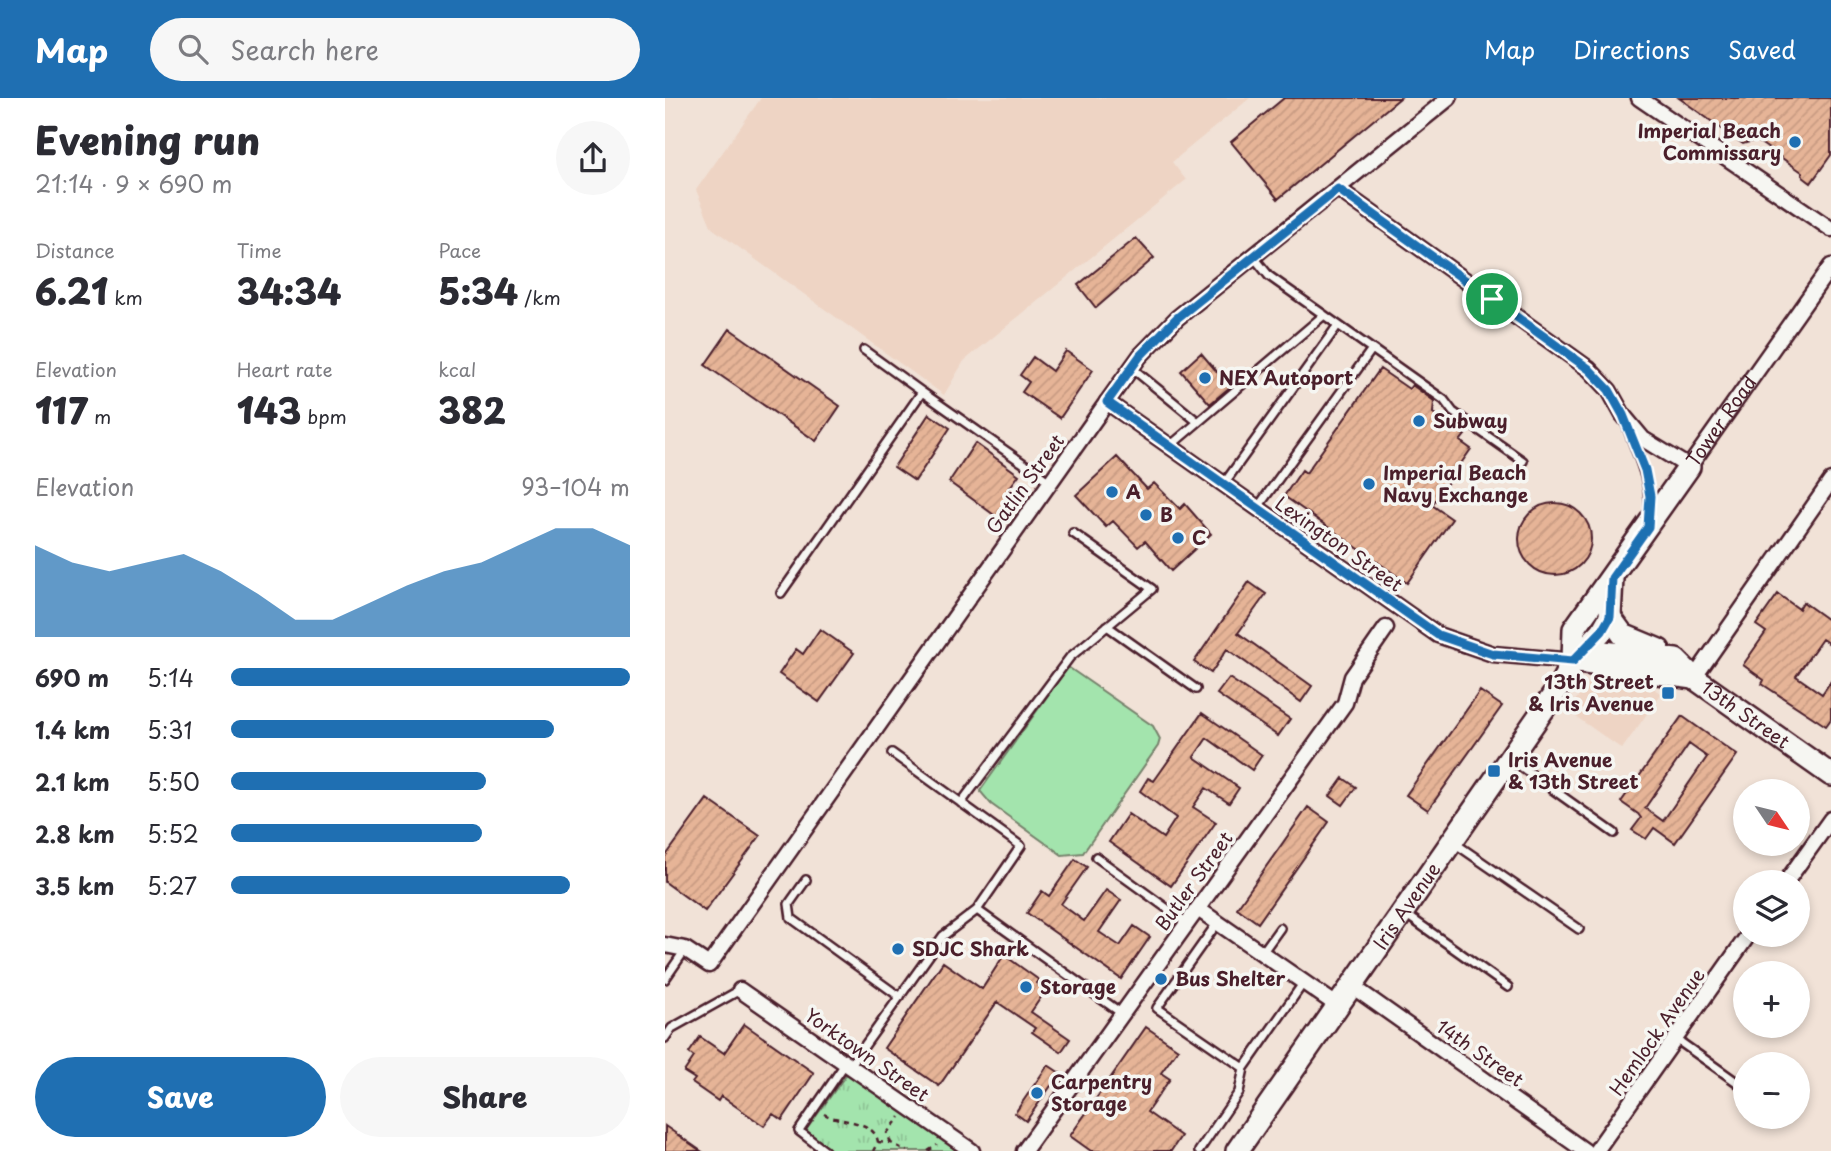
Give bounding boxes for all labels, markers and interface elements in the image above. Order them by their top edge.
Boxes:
search box [150,18,640,81]
text: Map [35,24,108,74]
icon: search [174,30,212,68]
text: Search here [230,30,379,69]
text: Map [1484,31,1535,67]
text: Directions [1573,31,1690,67]
text: Saved [1728,31,1796,67]
text: Evening run [35,111,260,168]
place label: Imperial Beach Commissary [1637,116,1781,166]
button: share [556,121,630,195]
marker: Imperial Beach Commissary [1787,134,1803,150]
text: 21:14 · 9 × 690 m [35,166,232,201]
text: Distance [35,236,115,264]
text: Time [237,236,282,264]
text: Pace [438,236,481,264]
text: 6.21 [35,264,108,317]
text: 34:34 [237,264,341,317]
text: 5:34 [438,264,518,317]
pin [1462,269,1522,329]
icon: arrive [1473,280,1511,318]
text: km [108,283,143,311]
text: /km [518,283,561,311]
text: Elevation [35,355,117,383]
text: Heart rate [237,355,333,383]
text: kcal [438,355,476,383]
place label: NEX Autoport [1219,363,1353,391]
street label: Tower Road [1679,369,1763,471]
marker: NEX Autoport [1197,370,1213,386]
text: 117 [35,383,88,436]
text: 143 [237,383,301,436]
text: 382 [438,383,506,436]
text: m [88,402,111,430]
text: bpm [301,402,347,430]
place label: Subway [1433,406,1507,434]
marker: Subway [1411,413,1427,429]
street label: Gatlin Street [978,428,1070,539]
place label: Imperial Beach Navy Exchange [1383,458,1528,508]
text: Elevation [35,469,134,504]
text: 93–104 m [521,469,630,504]
marker: Imperial Beach Navy Exchange [1361,476,1377,492]
place label: A [1126,477,1141,505]
marker: A [1104,484,1120,500]
street label: Lexington Street [1270,489,1409,598]
place label: B [1160,500,1173,528]
marker: B [1138,507,1154,523]
place label: C [1192,523,1206,551]
marker: C [1170,530,1186,546]
text: 690 m [35,660,109,695]
text: 5:14 [147,660,194,695]
place label: 13th Street & Iris Avenue [1528,667,1654,717]
street label: 13th Street [1696,672,1796,755]
marker: 13th Street & Iris Avenue [1660,685,1676,701]
text: 1.4 km [35,712,110,747]
text: 5:31 [147,712,192,747]
place label: Iris Avenue & 13th Street [1508,745,1639,795]
marker: Iris Avenue & 13th Street [1486,763,1502,779]
text: 2.1 km [35,764,110,799]
text: 5:50 [147,764,200,799]
north arrow [1733,779,1809,856]
map controls [1733,779,1810,1129]
text: 2.8 km [35,816,115,851]
text: 5:52 [147,816,199,851]
street label: Butler Street [1148,825,1239,936]
street label: Iris Avenue [1366,856,1446,955]
text: 3.5 km [35,868,115,903]
text: 5:27 [147,868,197,903]
button: layers [1733,870,1810,947]
place label: SDJC Shark [912,934,1029,962]
marker: SDJC Shark [890,941,906,957]
button: + [1733,961,1810,1038]
street label: Hemlock Avenue [1602,962,1711,1101]
place label: Bus Shelter [1175,964,1286,992]
marker: Bus Shelter [1153,971,1169,987]
place label: Storage [1040,972,1116,1000]
marker: Storage [1018,979,1034,995]
street label: Yorktown Street [800,1001,936,1108]
street label: 14th Street [1431,1012,1530,1093]
button: − [1733,1052,1810,1129]
button: Save [35,1057,326,1137]
button: Share [340,1057,630,1137]
place label: Carpentry Storage [1051,1067,1152,1117]
marker: Carpentry Storage [1029,1085,1045,1101]

